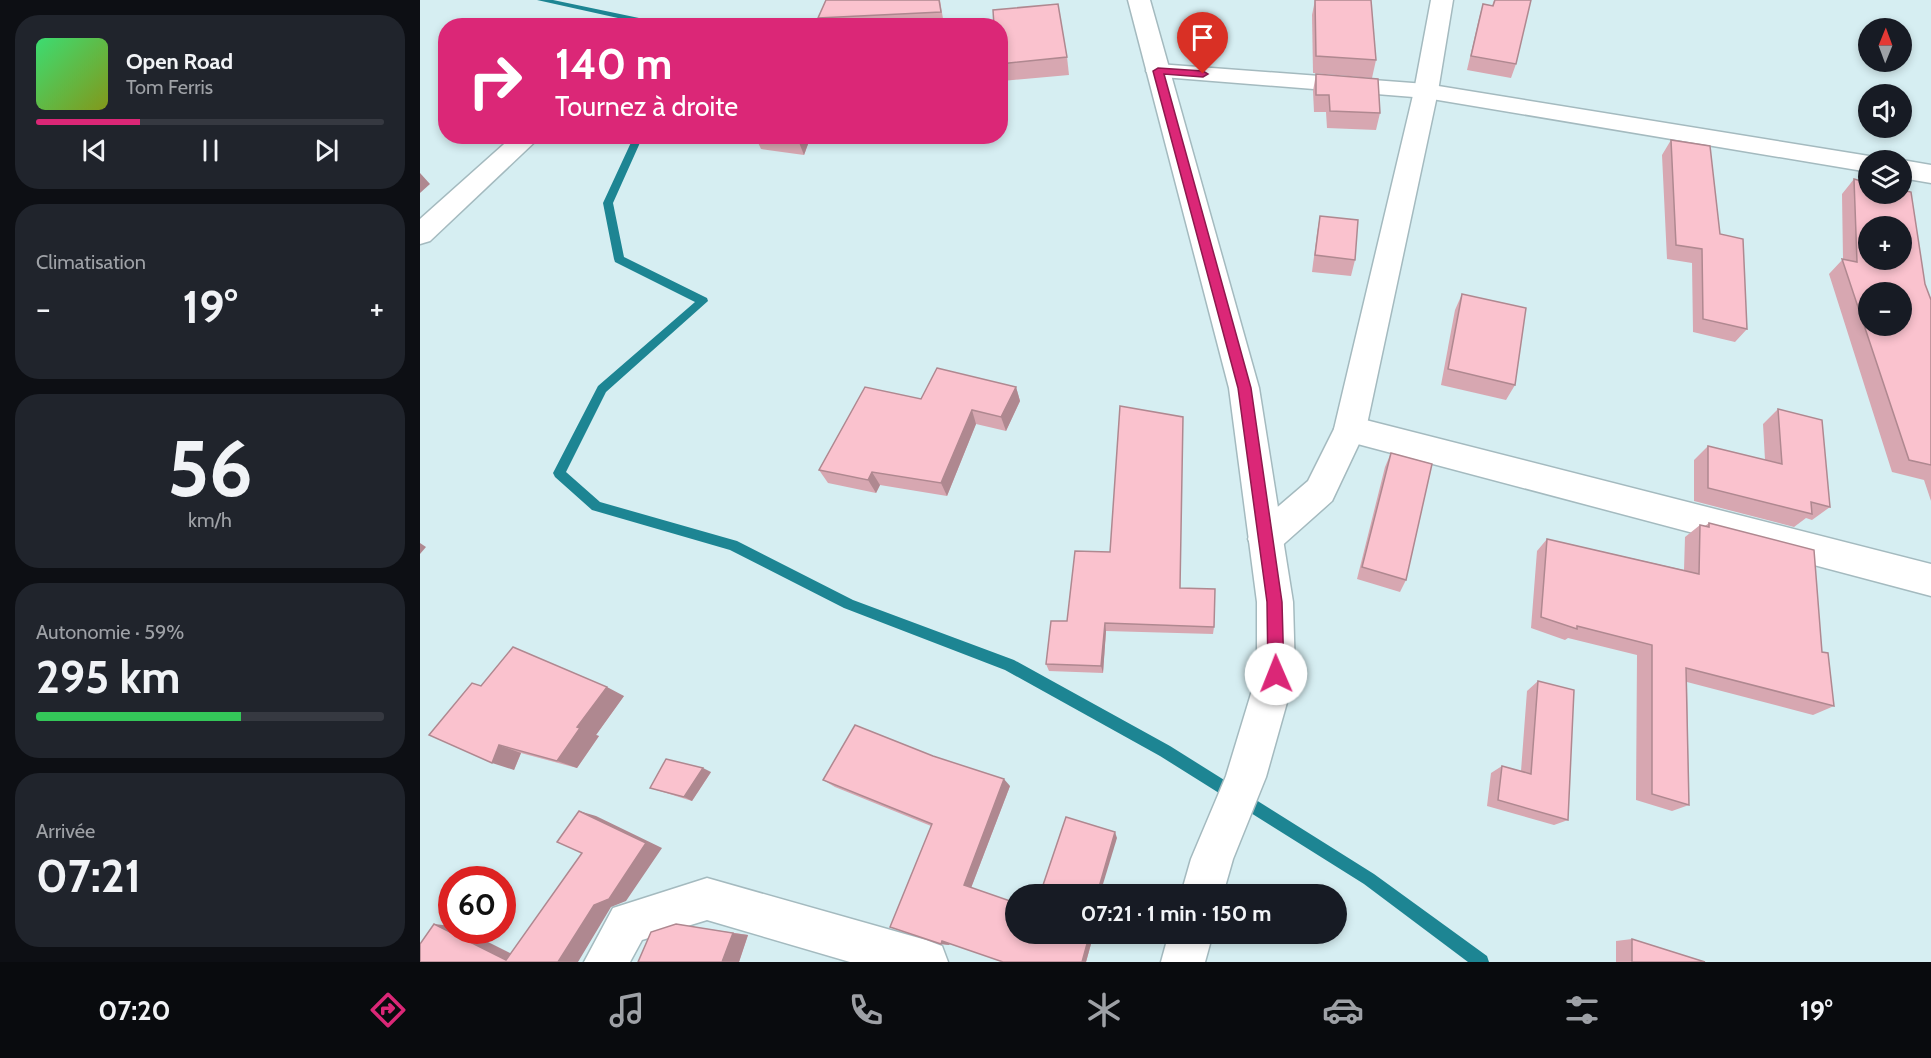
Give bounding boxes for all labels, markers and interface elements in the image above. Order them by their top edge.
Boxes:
pin [1177,12,1228,74]
north arrow [1858,18,1912,72]
map controls [1858,18,1912,336]
icon: arrive [1186,21,1219,54]
text: 140 m [555,38,672,90]
icon: right [456,42,534,120]
text: Open Road [126,48,233,75]
text: Tom Ferris [126,75,213,99]
button: sound [1858,84,1912,138]
text: Tournez à droite [555,90,738,123]
icon: previous [78,134,111,167]
icon: pause [194,134,227,167]
icon: next [310,134,343,167]
button: layers [1858,150,1912,204]
button: + [1858,216,1912,270]
text: Climatisation [36,250,146,274]
text: 19° [183,280,237,334]
button: − [1858,282,1912,336]
text: − [36,288,51,328]
text: + [369,288,384,328]
text: 56 [167,421,253,516]
text: km/h [188,508,232,532]
text: Autonomie · 59% [36,620,184,644]
position arrow [1244,642,1308,706]
text: 295 km [36,650,180,704]
text: Arrivée [36,819,95,843]
text: 07:21 [36,849,141,903]
speed limit sign: 60 [438,866,516,944]
text: 07:21 · 1 min · 150 m [1081,900,1271,927]
icon: directions [367,989,409,1031]
icon: music [606,989,648,1031]
icon: phone [845,989,887,1031]
icon: climate [1083,989,1125,1031]
icon: car [1322,989,1364,1031]
icon: filters [1561,989,1603,1031]
text: 07:20 [98,994,171,1027]
text: 19° [1800,994,1833,1027]

